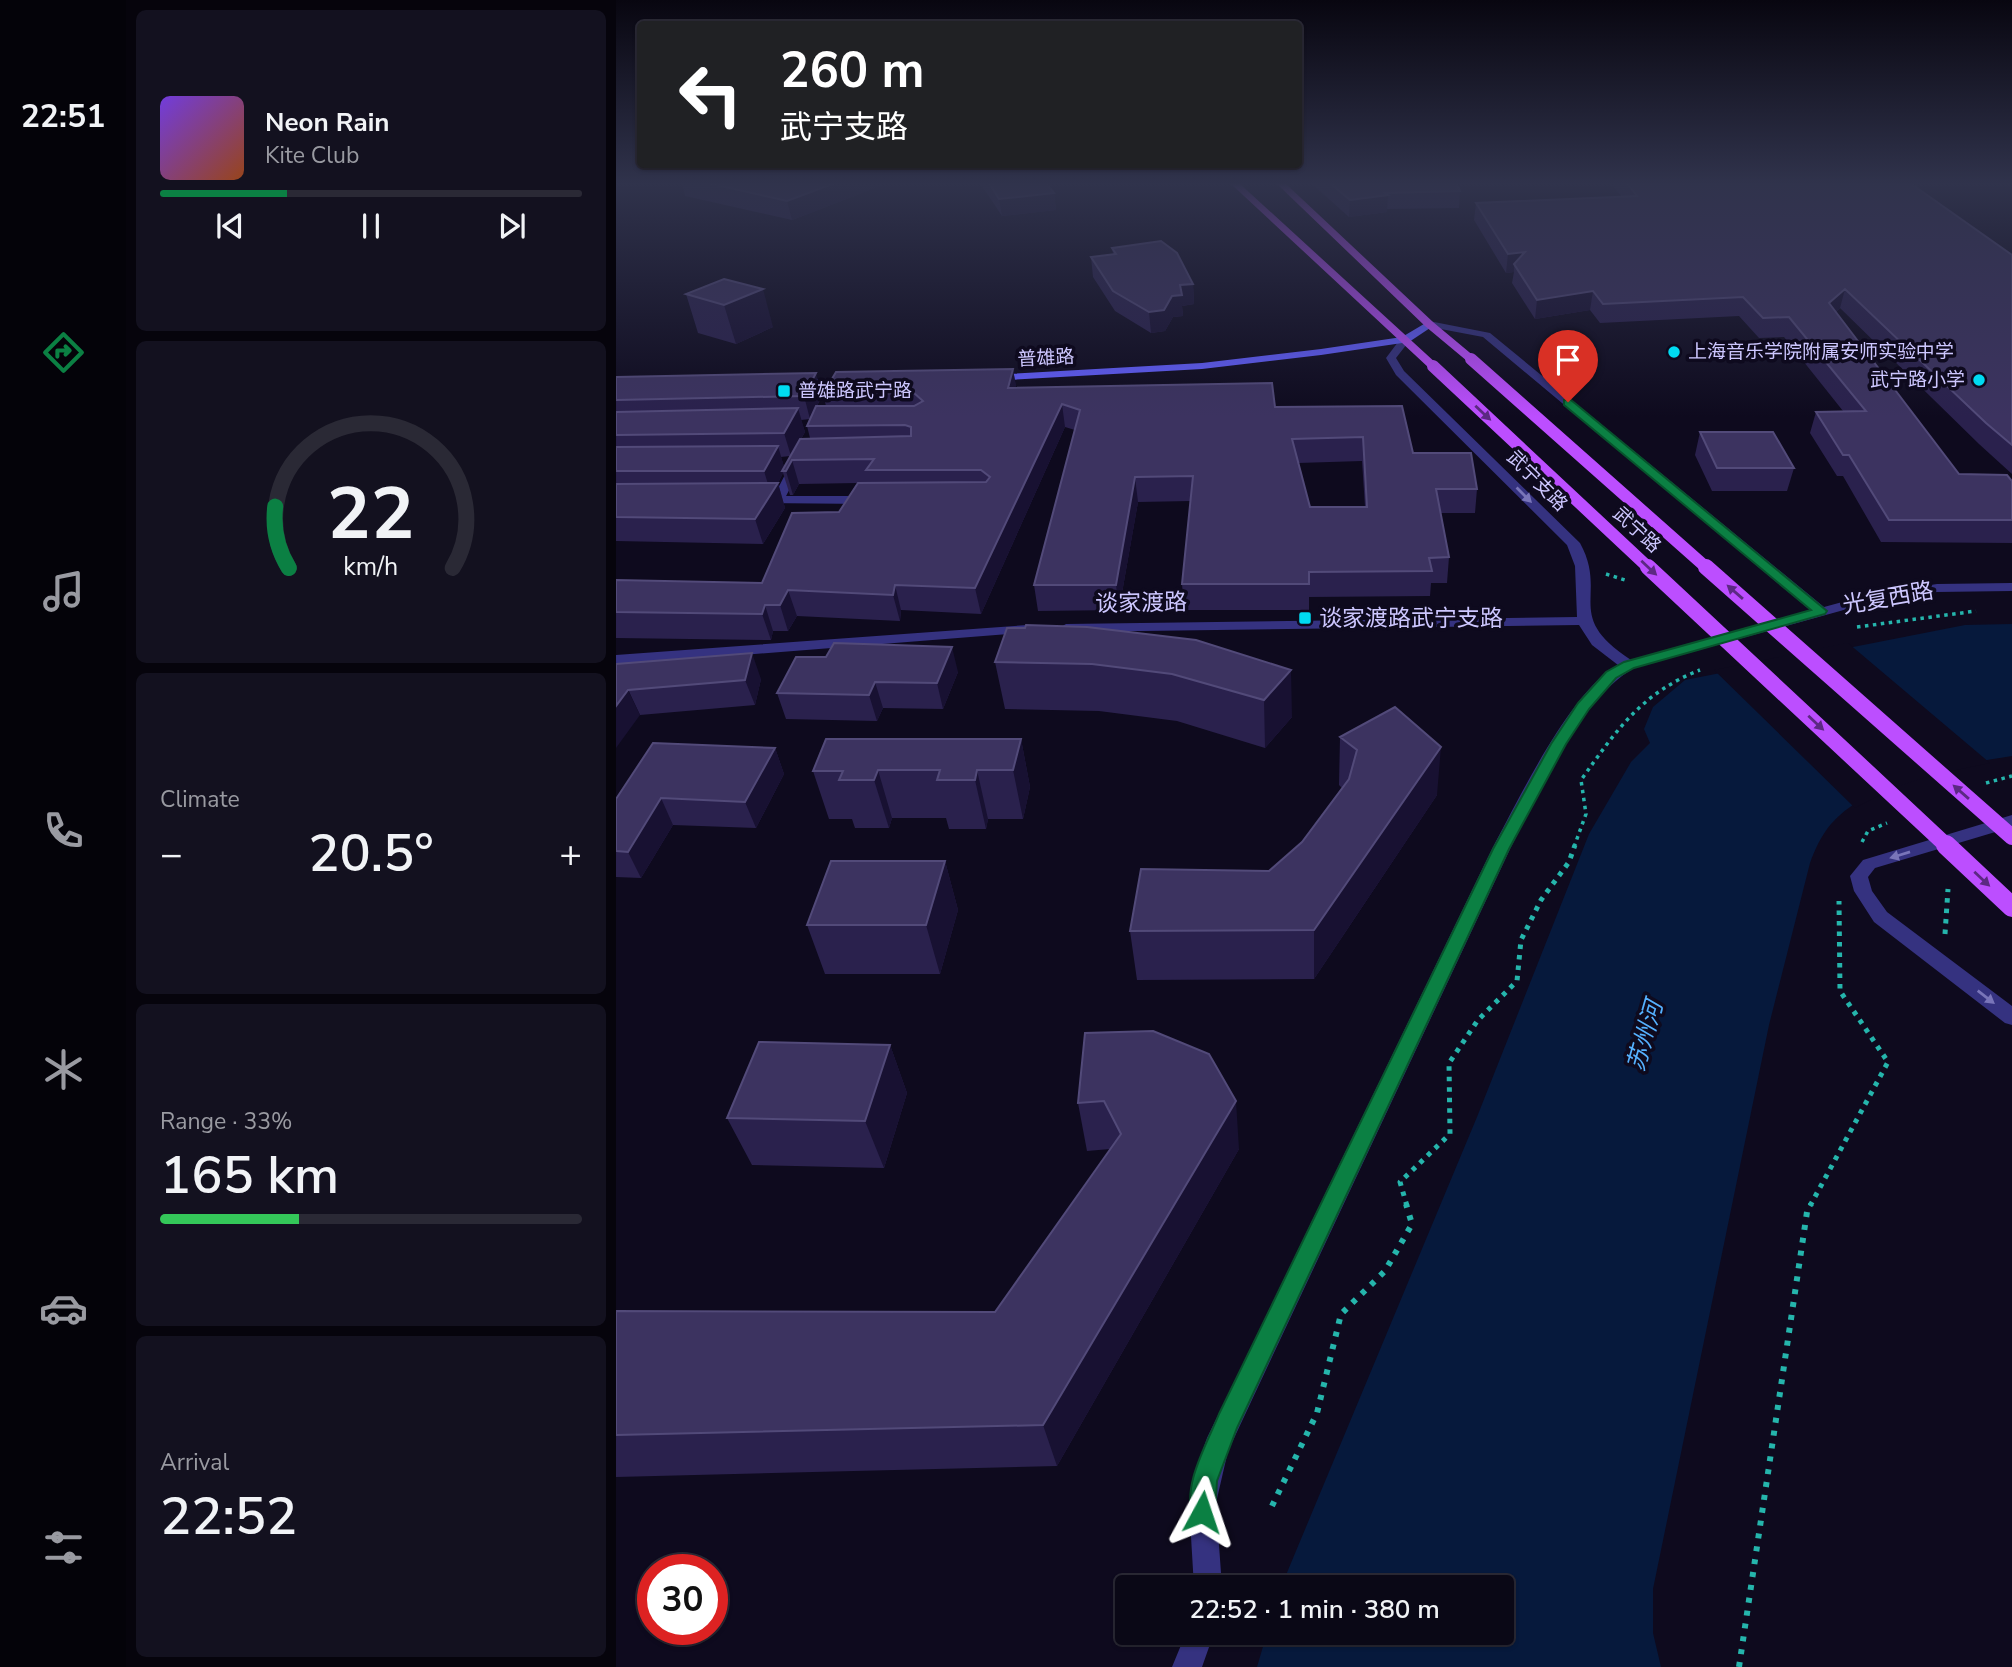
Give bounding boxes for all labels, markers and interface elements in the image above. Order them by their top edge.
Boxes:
text: 260 m [780,37,924,104]
icon: left [665,49,756,140]
text: 22:51 [21,95,105,138]
text: Neon Rain [265,105,390,140]
text: 武宁支路 [780,106,908,149]
text: Kite Club [265,140,359,171]
icon: previous [211,207,249,245]
icon: pause [352,207,390,245]
icon: next [493,207,531,245]
icon: directions [39,328,88,377]
pin [1538,330,1598,402]
place label: 上海音乐学院附属安师实验中学 [1688,339,1954,365]
icon: arrive [1549,341,1587,379]
street label: 普雄路 [1017,344,1075,372]
marker: 上海音乐学院附属安师实验中学 [1666,344,1682,360]
place label: 武宁路小学 [1870,367,1965,393]
marker: 武宁路小学 [1971,372,1987,388]
place label: 普雄路武宁路 [798,378,912,404]
marker: 普雄路武宁路 [776,383,792,399]
one-way arrow [1474,404,1491,420]
street label: 武宁支路 [1501,445,1573,517]
text: 22 [327,465,415,565]
one-way arrow [1515,487,1532,503]
street label: 武宁路 [1607,501,1667,559]
text: km/h [343,550,399,584]
one-way arrow [1641,560,1658,576]
icon: music [39,567,88,616]
street label: 光复西路 [1840,575,1936,621]
one-way arrow [1727,585,1744,601]
street label: 谈家渡路 [1095,587,1187,619]
place label: 谈家渡路武宁支路 [1319,603,1503,634]
marker: 谈家渡路武宁支路 [1297,610,1313,626]
one-way arrow [1807,715,1824,731]
text: Climate [160,784,240,815]
one-way arrow [1952,784,1970,800]
icon: phone [39,806,88,855]
text: 20.5° [308,818,434,889]
text: − [160,829,183,880]
text: + [559,829,582,880]
one-way arrow [1889,850,1910,860]
one-way arrow [1973,870,1990,886]
one-way arrow [1977,989,1995,1004]
water label: 苏州河 [1620,993,1671,1075]
icon: climate [39,1045,88,1094]
text: Range · 33% [160,1106,292,1137]
text: 165 km [160,1140,339,1211]
icon: car [39,1284,88,1333]
text: Arrival [160,1447,229,1478]
position arrow [1165,1475,1239,1549]
text: 22:52 [160,1481,297,1552]
icon: filters [39,1523,88,1572]
speed limit sign: 30 [637,1554,728,1645]
text: 22:52 · 1 min · 380 m [1189,1592,1440,1627]

